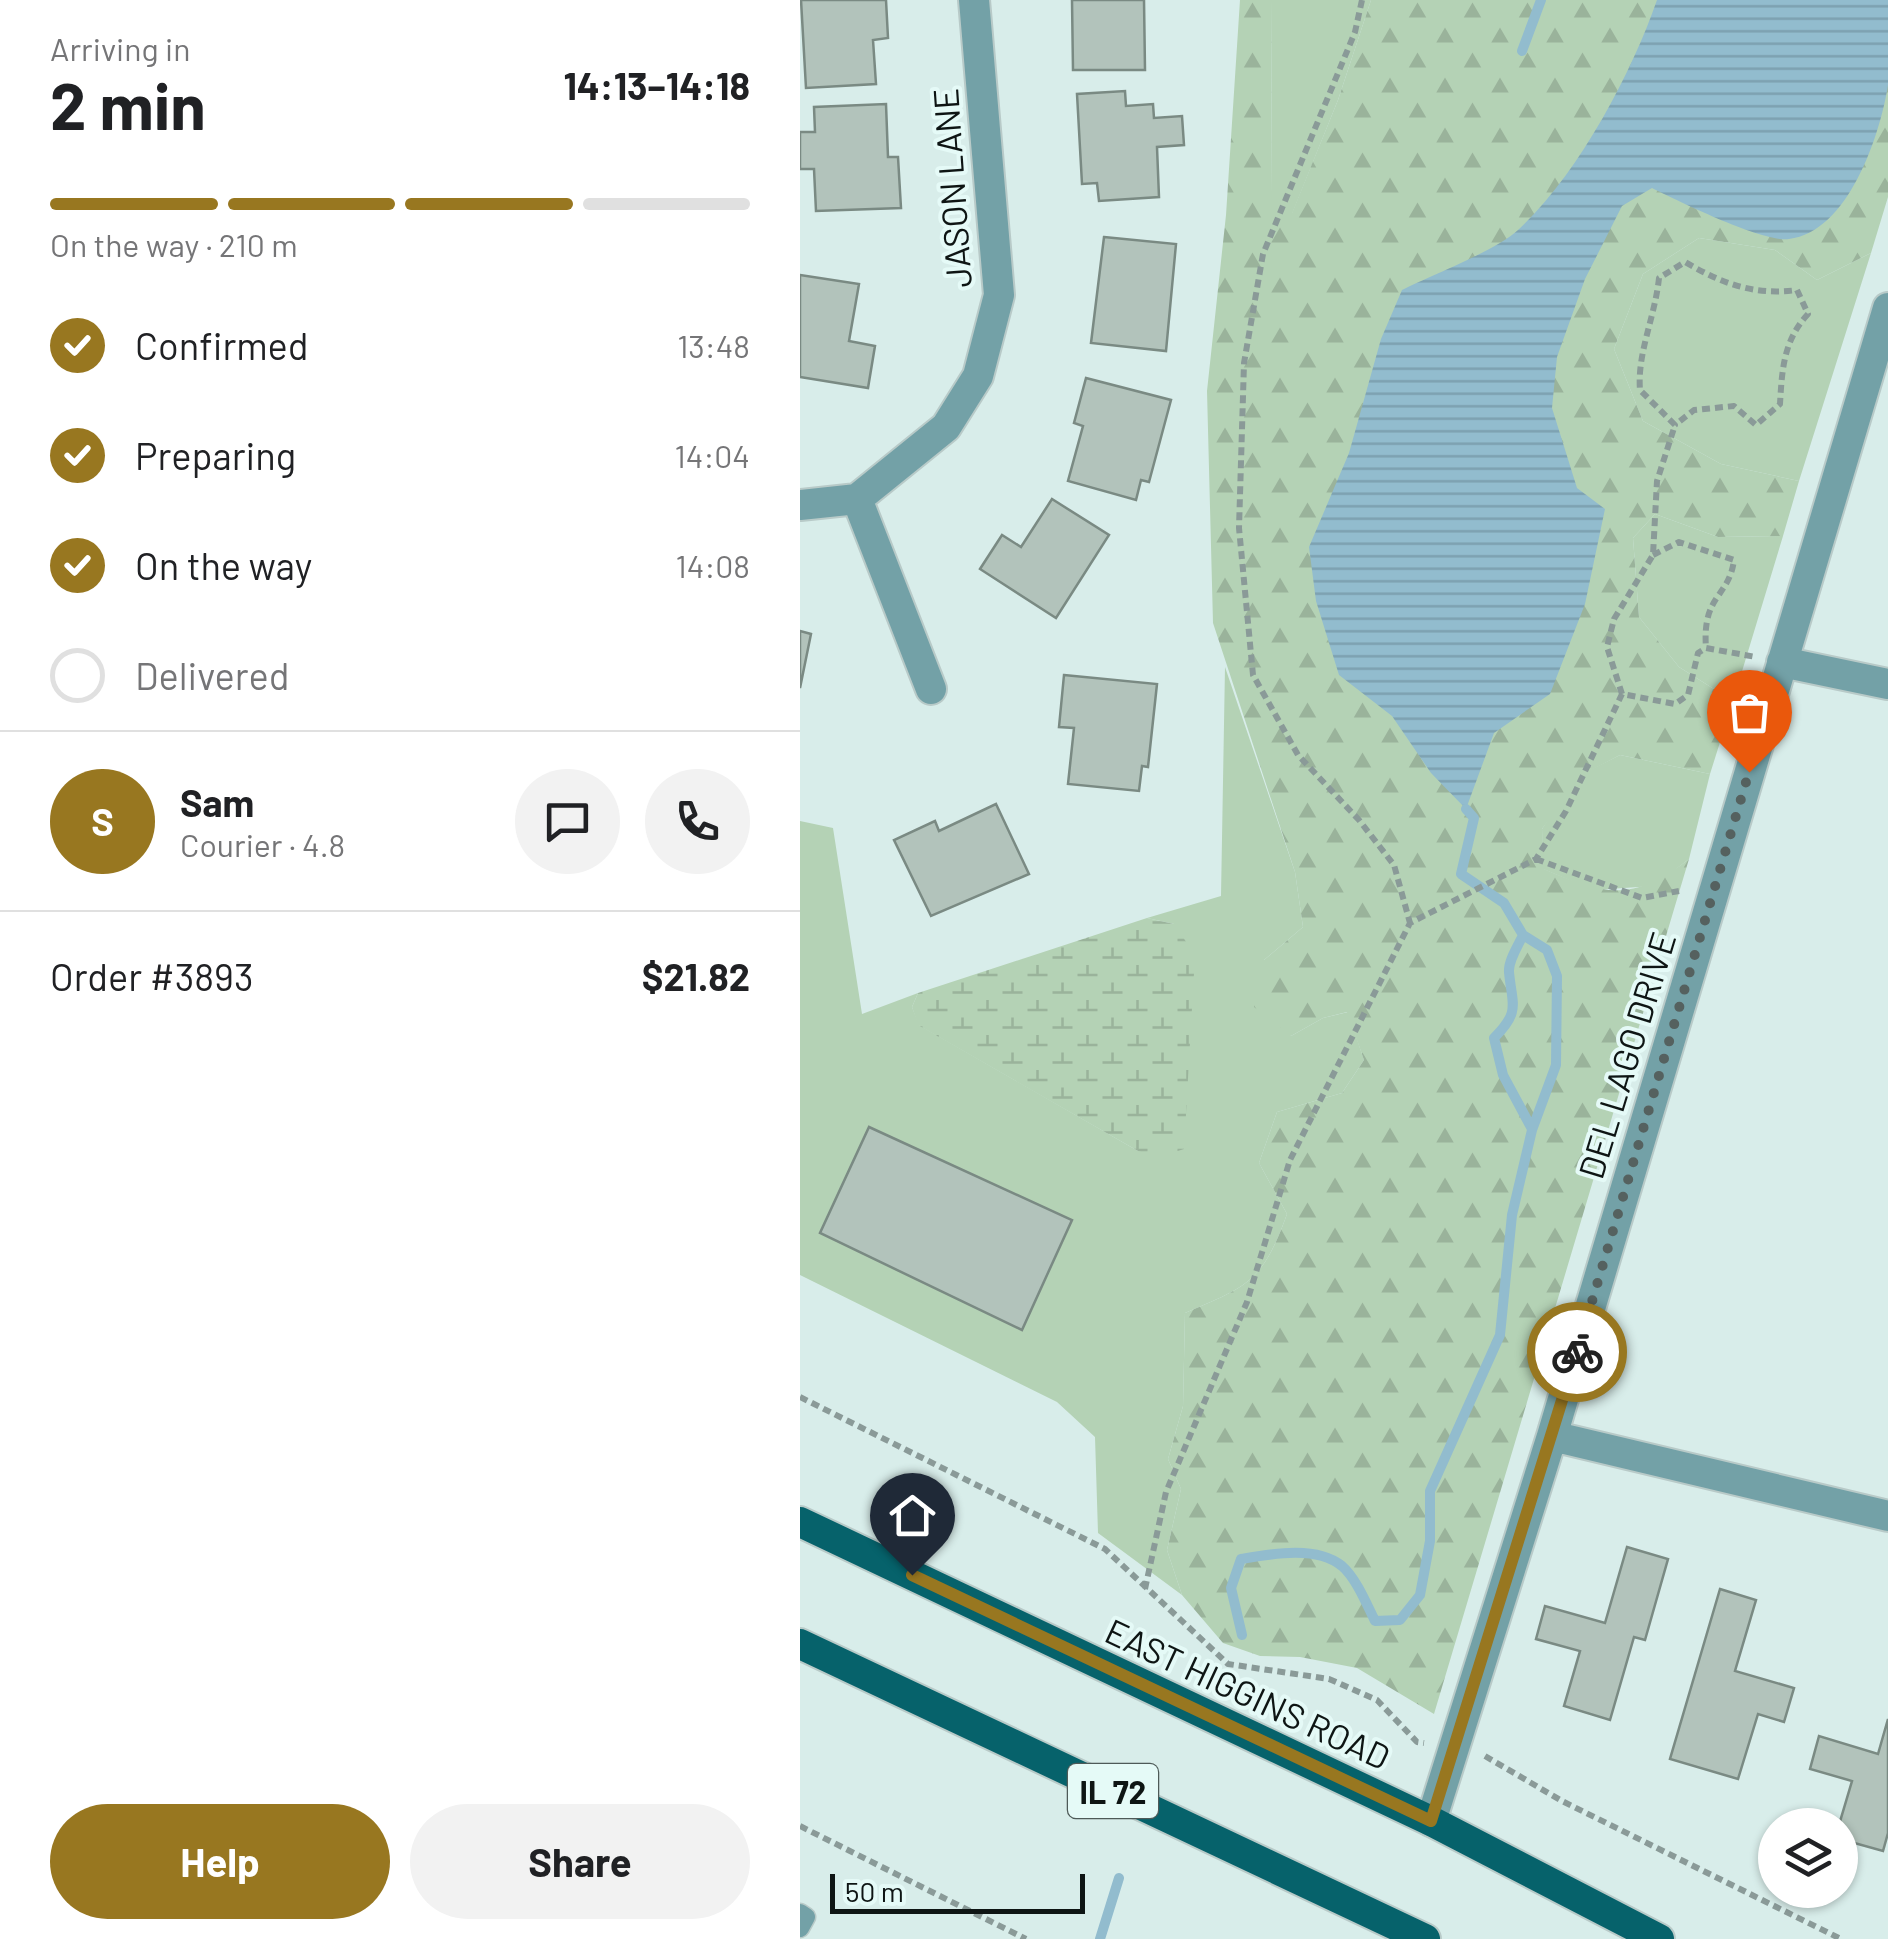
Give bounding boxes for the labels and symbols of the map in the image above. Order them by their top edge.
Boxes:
street label: JASON LANE [923,87,979,289]
pin [1707,670,1792,773]
street label: DEL LAGO DRIVE [1569,927,1683,1183]
courier [1527,1302,1627,1402]
pin [870,1473,955,1576]
street label: EAST HIGGINS ROAD [1099,1609,1397,1777]
road number: IL 72 [1068,1764,1158,1818]
scale bar [830,1869,1085,1914]

